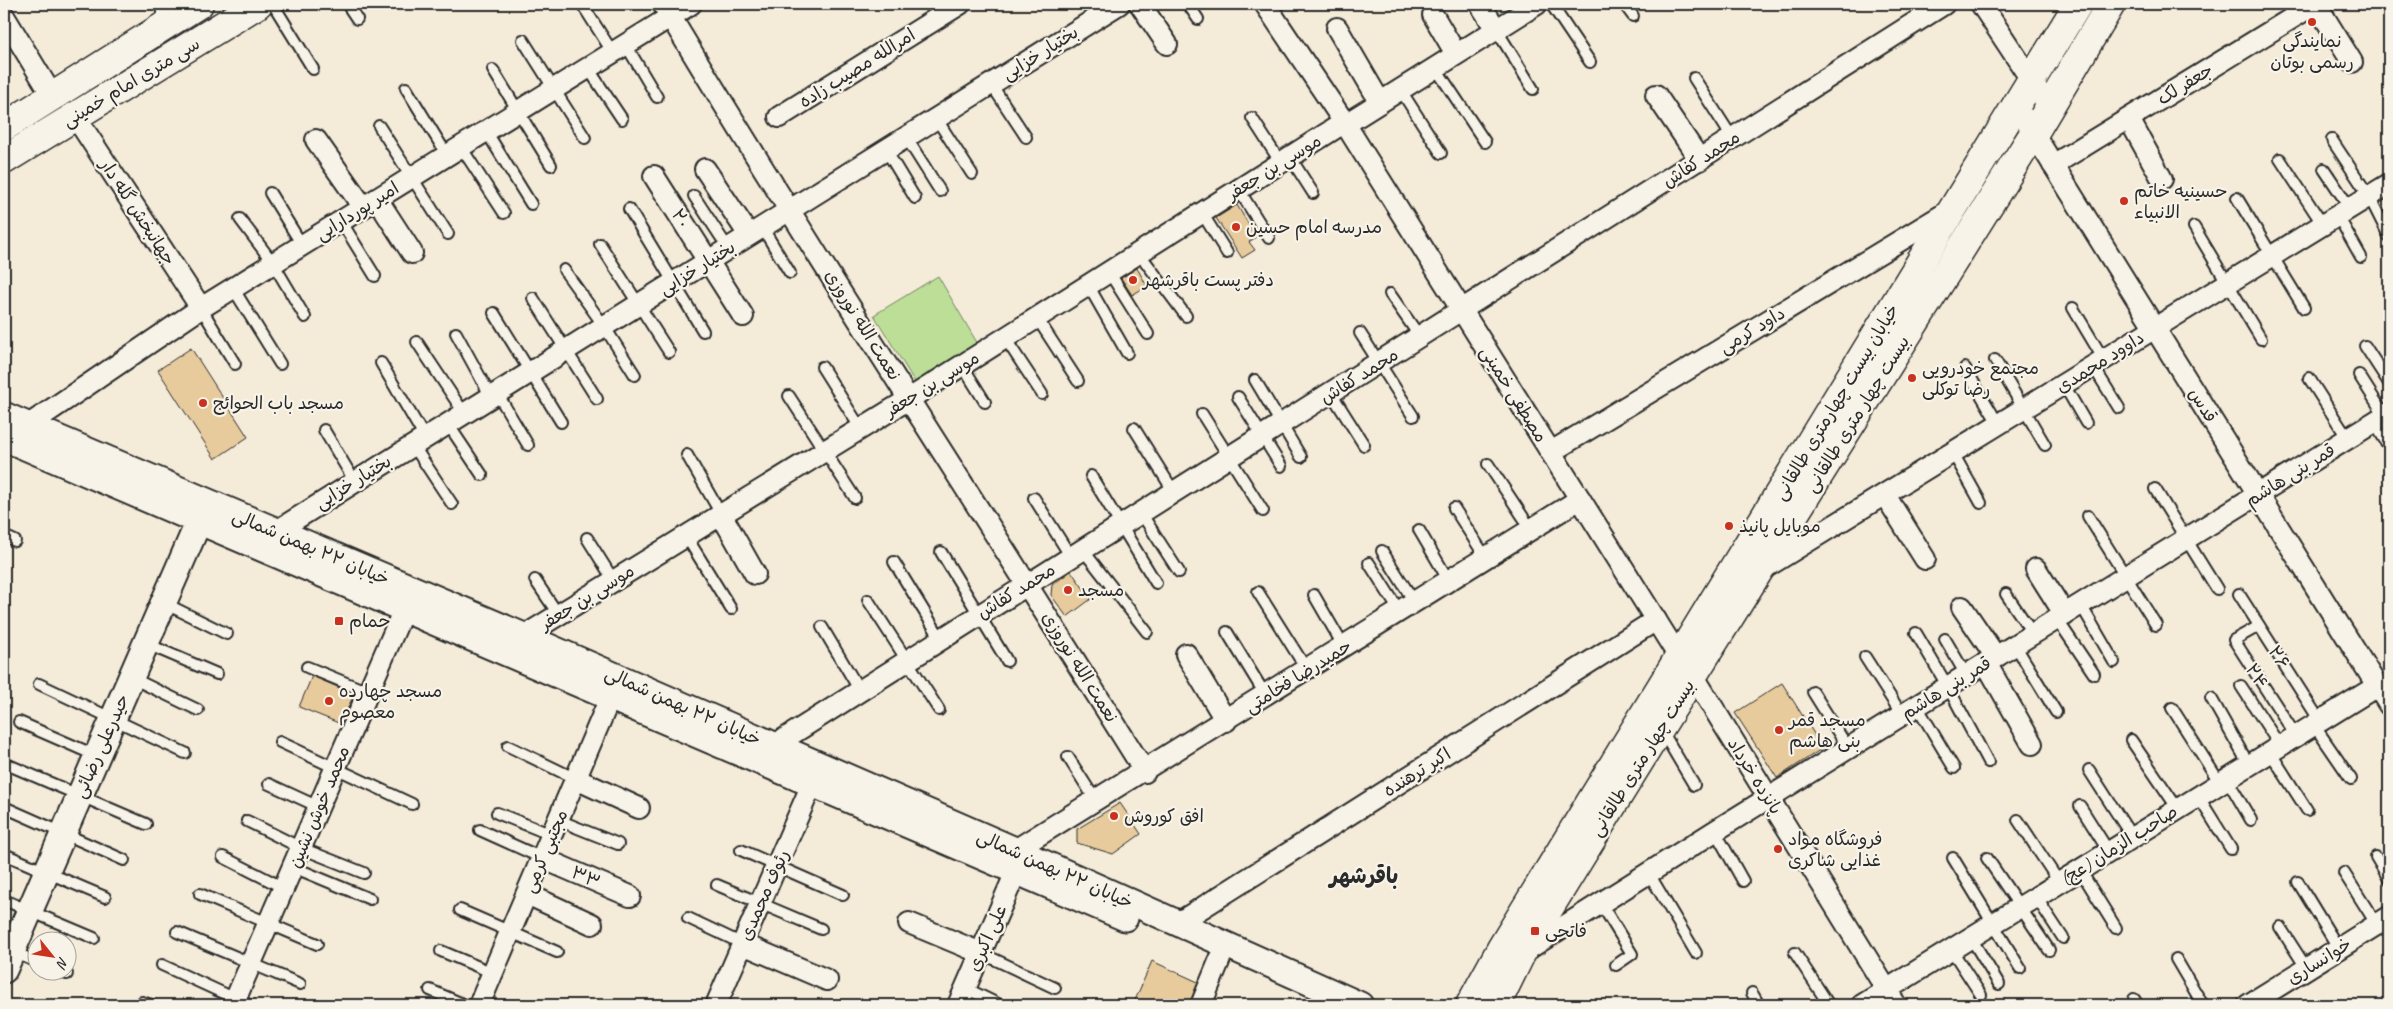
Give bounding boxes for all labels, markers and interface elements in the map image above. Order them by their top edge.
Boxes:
marker: نمایندگی رسمی بوتان [2306,16,2318,28]
street label: بختیار خزایی [998,21,1082,85]
street label: امرالله مصیب زاده [795,23,919,113]
place label: نمایندگی رسمی بوتان [2270,30,2354,73]
street label: سی متری امام خمینی [58,32,205,134]
street label: جعفر لک [2153,58,2217,110]
street label: محمد کفاش [1658,126,1744,192]
street label: موسی بن جعفر [1221,129,1325,206]
street label: جهانبخش گله دار [94,153,181,269]
street label: امیر پوردارایی [311,177,403,246]
place label: حسینیه خاتم الانبیاء [2134,180,2228,223]
marker: حسینیه خاتم الانبیاء [2118,195,2130,207]
street label: ۲۰ [667,204,695,232]
place label: مدرسه امام حسین [1246,216,1382,241]
marker: مدرسه امام حسین [1230,221,1242,233]
street label: بختیار خزایی [655,236,739,300]
street label: نعمت الله نوروزی [820,266,906,384]
place label: دفتر پست باقرشهر [1141,269,1274,292]
marker: دفتر پست باقرشهر [1127,274,1139,286]
street label: خیابان بیست چهارمتری طالقانی [1769,300,1904,505]
street label: داود کرمی [1715,302,1789,358]
street label: داوود محمدی [2052,326,2148,398]
street label: بیست چهار متری طالقانی [1800,332,1915,497]
street label: مصطفی خمینی [1476,342,1552,446]
street label: محمد کفاش [1316,343,1402,409]
street label: موسی بن جعفر [879,346,983,423]
place label: مجتمع خودرویی رضا توکلی [1922,357,2039,400]
marker: مجتمع خودرویی رضا توکلی [1906,372,1918,384]
street label: قدس [2184,384,2222,426]
place label: مسجد باب الحوائج [213,392,344,415]
marker: مسجد باب الحوائج [197,397,209,409]
street label: قمر بنی هاشم [2241,439,2341,514]
street label: بختیار خزایی [311,450,395,514]
street label: خیابان ۲۲ بهمن شمالی [229,504,393,590]
place label: موبایل پانیذ [1739,515,1821,538]
marker: موبایل پانیذ [1723,520,1735,532]
street label: محمد کفاش [973,558,1059,624]
street label: موسی بن جعفر [534,559,638,636]
place label: مسجد [1078,579,1124,601]
marker: مسجد [1062,584,1074,596]
street label: نعمت الله نوروزی [1037,608,1123,726]
place label: حمام [349,610,390,635]
marker: حمام [333,615,345,627]
street label: حمیدرضا فخامتی [1240,634,1356,718]
street label: ۲۶ [2264,641,2294,673]
street label: قمر بنی هاشم [1897,652,1997,727]
street label: ۲۴ [2241,659,2273,693]
street label: خیابان ۲۲ بهمن شمالی [602,662,764,750]
street label: بیست چهار متری طالقانی [1585,676,1700,841]
place label: مسجد چهارده معصوم [339,680,442,726]
street label: حیدرعلی رضائی [68,691,134,801]
marker: مسجد چهارده معصوم [323,695,335,707]
place label: مسجد قمر بنی هاشم [1787,709,1866,755]
marker: مسجد قمر بنی هاشم [1773,724,1785,736]
street label: پانزده خرداد [1722,734,1787,819]
street label: محمد خوش نشین [283,743,355,871]
street label: اکبر ترهنده [1379,743,1455,801]
street label: صاحب الزمان (عج) [2056,800,2182,891]
place label: افق کوروش [1124,805,1204,827]
street label: مجتبی کرمی [518,806,572,896]
marker: افق کوروش [1108,810,1120,822]
street label: خیابان ۲۲ بهمن شمالی [974,825,1136,913]
place label: فروشگاه مواد غذایی شاکری [1788,828,1882,871]
marker: فروشگاه مواد غذایی شاکری [1772,843,1784,855]
street label: رئوف محمدی [734,846,794,944]
street label: ۳۳ [568,861,604,893]
district label: باقرشهر [1328,862,1398,890]
street label: علی اکبری [963,901,1011,975]
place label: فاتحی [1545,920,1587,942]
marker: فاتحی [1529,925,1541,937]
north arrow [28,932,78,982]
street label: خوانساری [2283,933,2355,989]
text: N [52,954,72,972]

